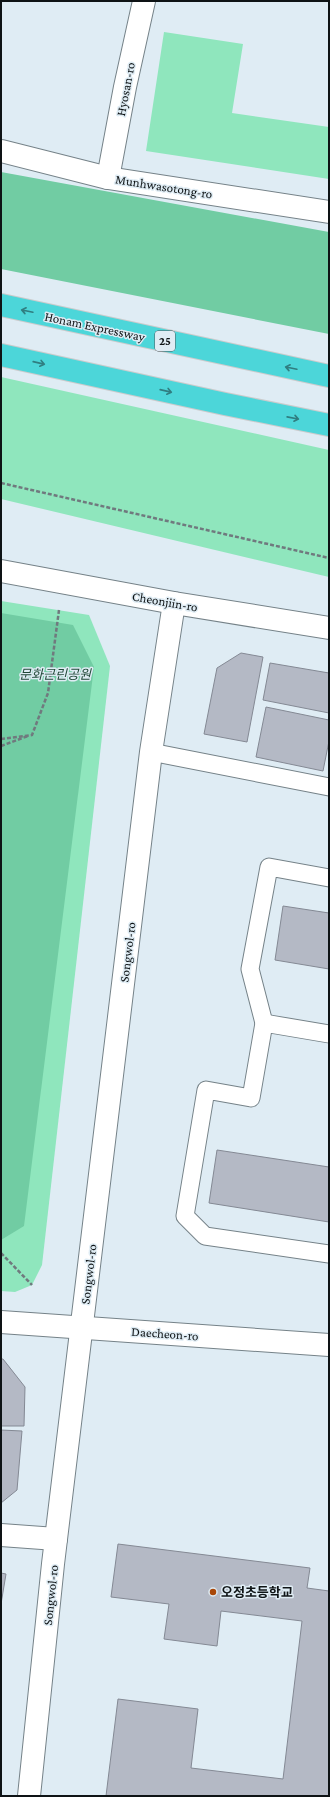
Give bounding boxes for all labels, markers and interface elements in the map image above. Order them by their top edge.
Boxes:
street label: Hyosan-ro [113,61,138,117]
street label: Munhwasotong-ro [114,171,214,202]
one-way arrow [21,306,34,314]
street label: Honam Expressway [43,309,147,345]
road number: 25 [155,331,175,351]
one-way arrow [32,360,45,368]
one-way arrow [285,364,298,372]
one-way arrow [159,388,172,396]
one-way arrow [286,415,299,423]
street label: Cheonjiin-ro [131,588,199,616]
park label: 문화근린공원 [19,667,92,682]
street label: Songwol-ro [116,921,139,983]
street label: Songwol-ro [77,1243,100,1305]
street label: Daecheon-ro [131,1324,199,1343]
street label: Songwol-ro [40,1564,61,1626]
place label: 오정초등학교 [221,1585,293,1600]
marker: 오정초등학교 [208,1587,218,1597]

